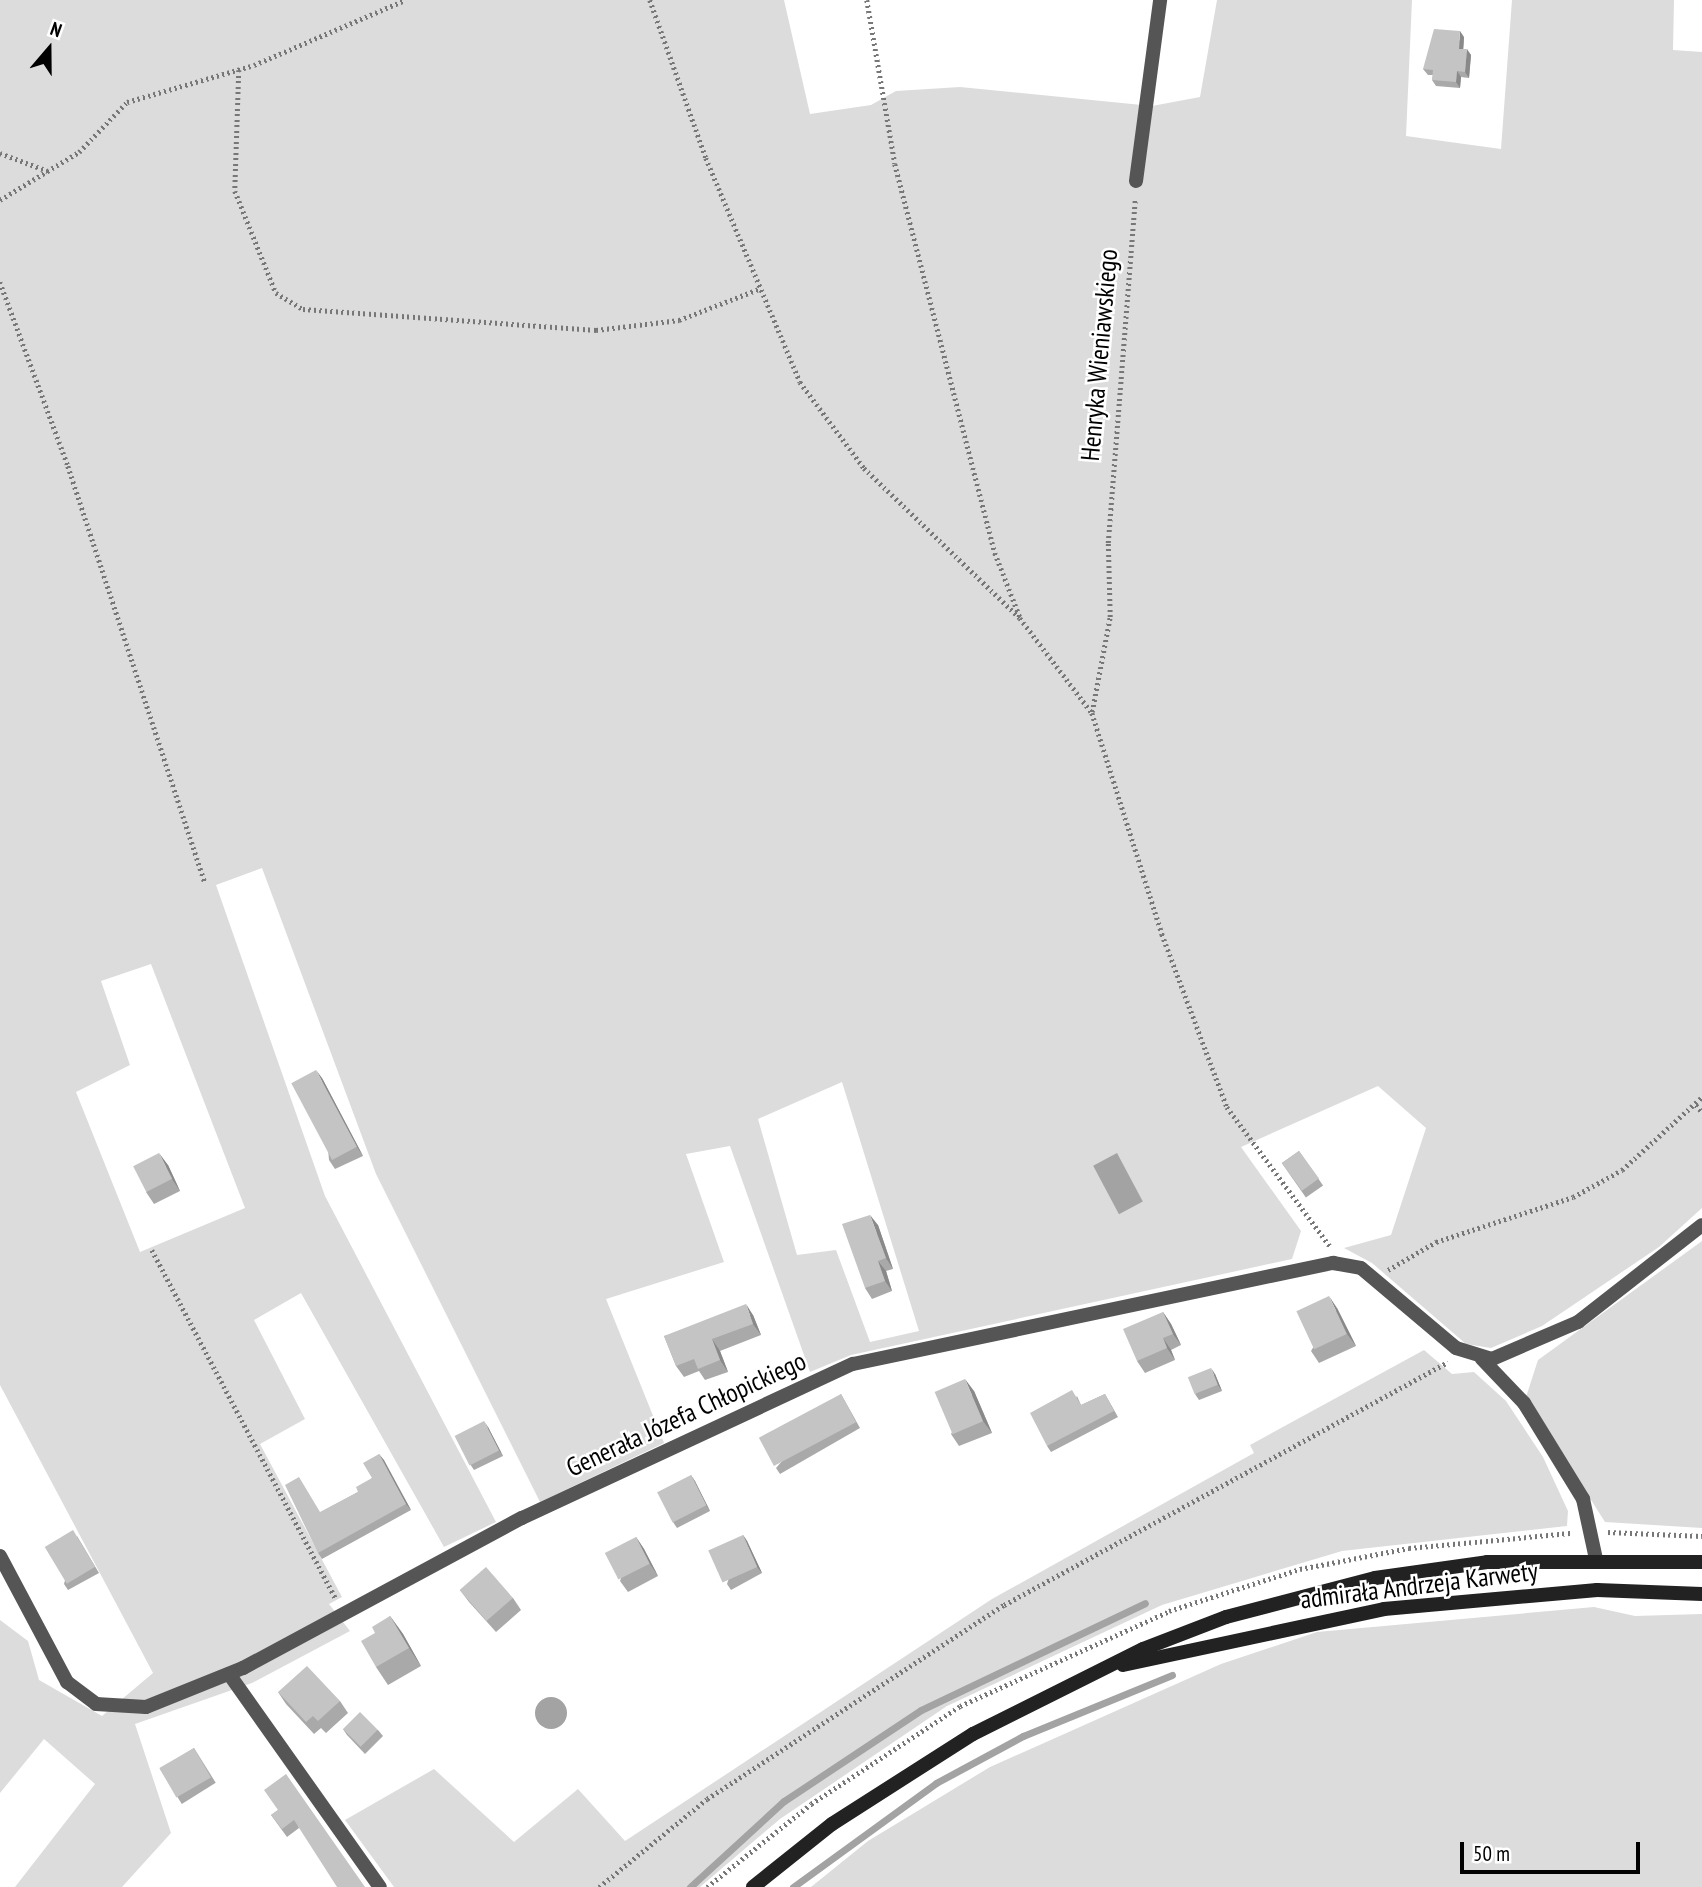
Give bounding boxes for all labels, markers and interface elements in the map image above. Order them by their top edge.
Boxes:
north arrow [14,14,84,84]
text: N [47,16,65,42]
street label: Henryka Wieniawskiego [1074,247,1124,463]
street label: Generała Józefa Chłopickiego [561,1345,811,1483]
street label: admirała Andrzeja Karwety [1298,1555,1540,1615]
scale bar [1464,1828,1644,1872]
text: 50 m [1473,1840,1510,1867]

